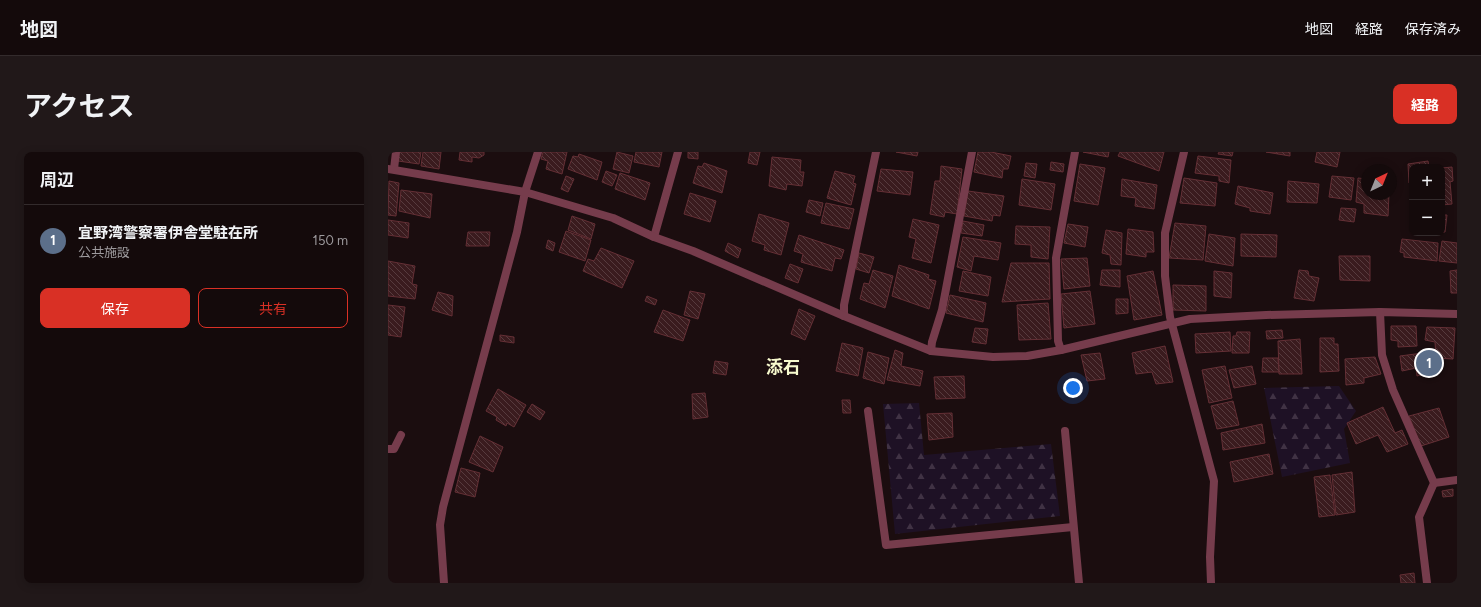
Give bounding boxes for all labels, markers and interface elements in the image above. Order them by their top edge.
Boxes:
text: 地図 [20,18,58,41]
text: 地図 [1305,21,1333,38]
text: 経路 [1355,21,1383,38]
text: 保存済み [1405,21,1461,38]
button: 経路 [1393,84,1457,124]
text: アクセス [24,89,135,123]
north arrow [1361,164,1397,200]
map controls [1409,164,1445,236]
button: + [1409,164,1445,200]
text: 周辺 [40,170,74,190]
button: − [1409,200,1445,236]
text: 宜野湾警察署伊舎堂駐在所 [78,224,258,242]
text: 1 [50,233,56,248]
text: 150 m [313,233,348,248]
text: 公共施設 [78,245,130,260]
button: 保存 [40,288,190,328]
button: 共有 [198,288,348,328]
pin: 1 [1416,348,1442,378]
district label: 添石 [766,357,800,377]
your location [1063,378,1083,398]

